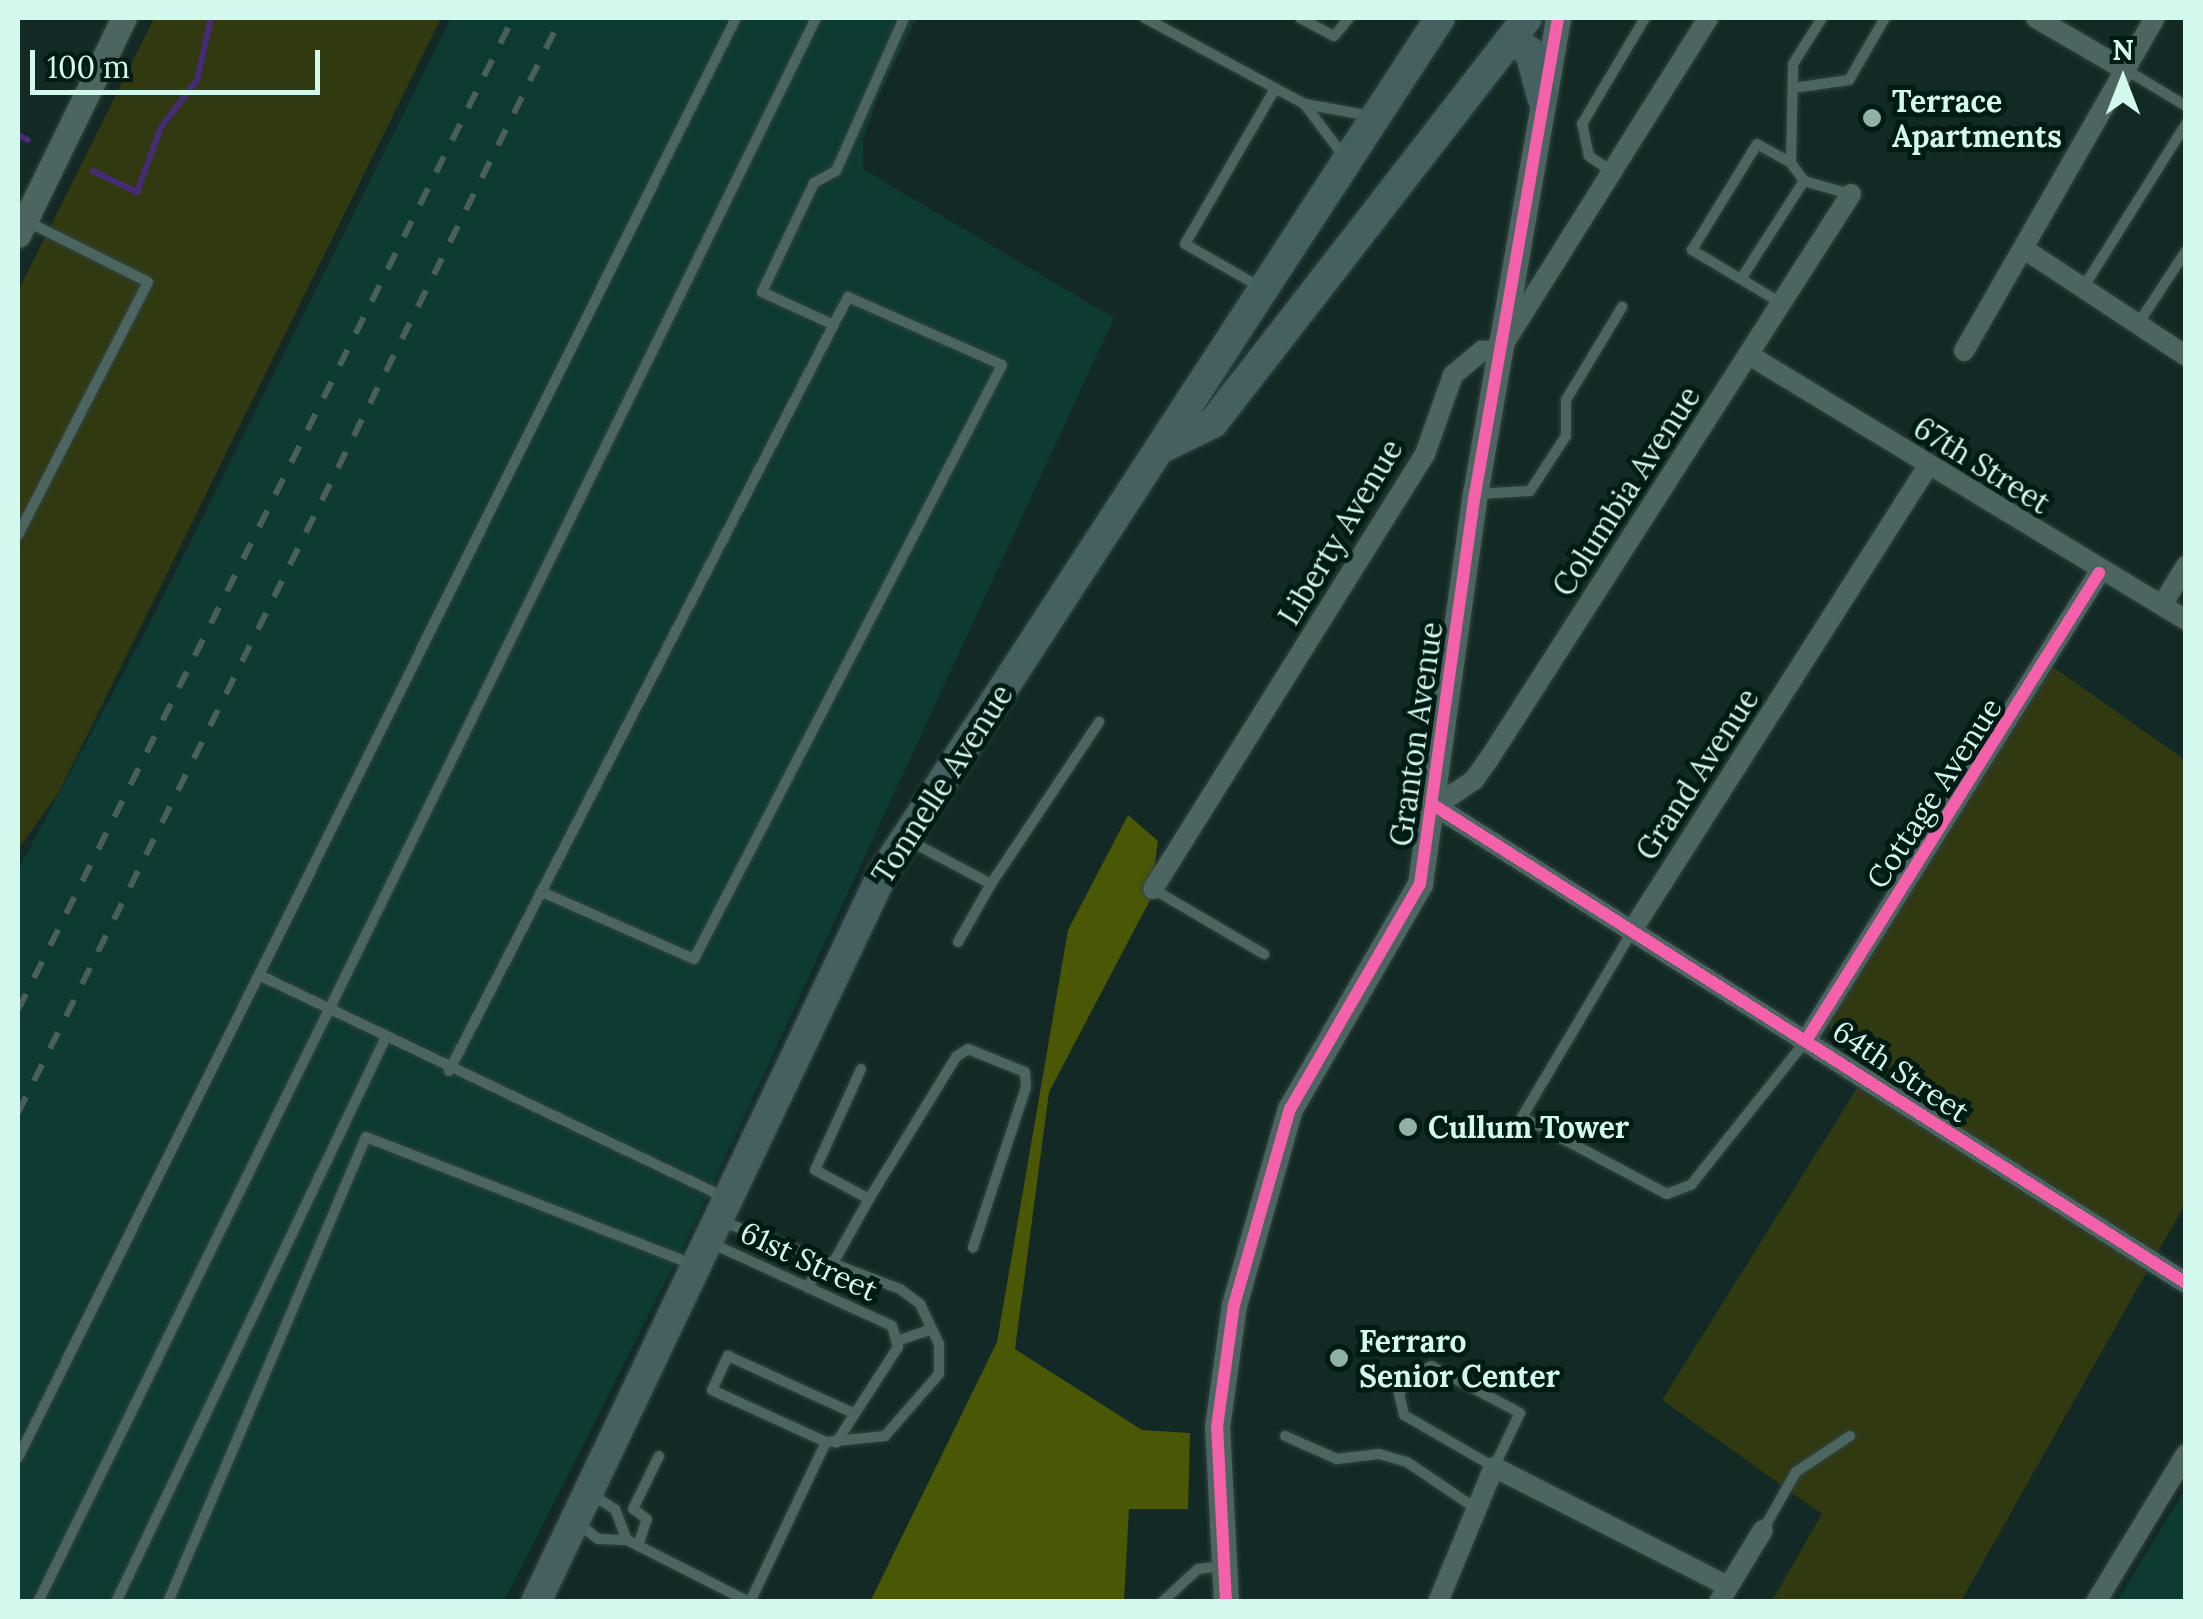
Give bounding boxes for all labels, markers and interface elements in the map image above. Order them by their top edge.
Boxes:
scale bar [35,30,325,92]
north arrow [2073,30,2173,130]
text: N [2112,32,2134,68]
text: 100 m [47,48,130,86]
place label: Terrace Apartments [1892,83,2062,154]
marker: Terrace Apartments [1861,107,1883,129]
street label: Columbia Avenue [1545,380,1707,602]
street label: 67th Street [1907,409,2057,521]
street label: Liberty Avenue [1271,433,1409,631]
street label: Granton Avenue [1382,620,1450,848]
street label: Tonnelle Avenue [864,678,1020,890]
street label: Grand Avenue [1628,682,1766,866]
street label: Cottage Avenue [1859,691,2009,895]
street label: 64th Street [1826,1012,1976,1130]
place label: Cullum Tower [1428,1109,1629,1145]
marker: Cullum Tower [1397,1116,1419,1138]
street label: 61st Street [735,1214,883,1308]
place label: Ferraro Senior Center [1359,1323,1560,1394]
marker: Ferraro Senior Center [1328,1347,1350,1369]

